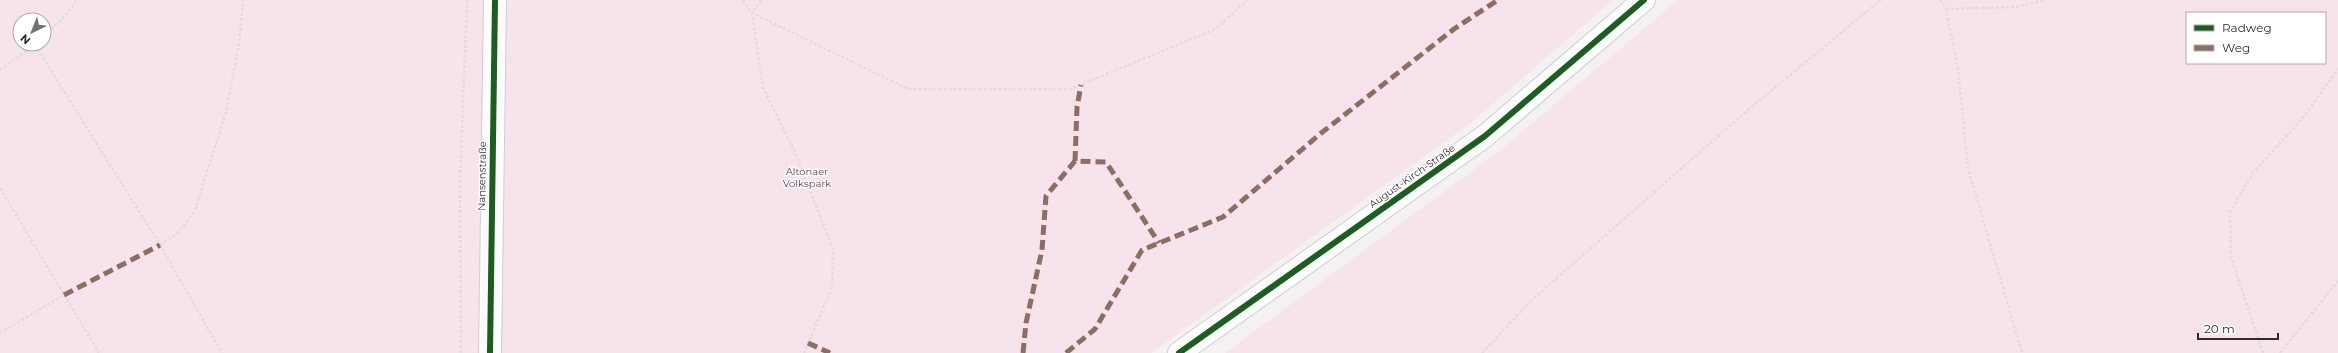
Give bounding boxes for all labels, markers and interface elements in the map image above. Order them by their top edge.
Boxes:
north arrow [12,12,52,52]
legend [2186,12,2326,64]
text: Radweg [2222,20,2272,35]
text: N [17,31,33,47]
text: Weg [2222,40,2250,55]
street label: Nansenstraße [475,141,489,211]
street label: August-Kirch-Straße [1366,141,1458,211]
park label: Altonaer Volkspark [783,165,831,190]
scale bar [2198,315,2278,341]
text: 20 m [2204,321,2235,336]

